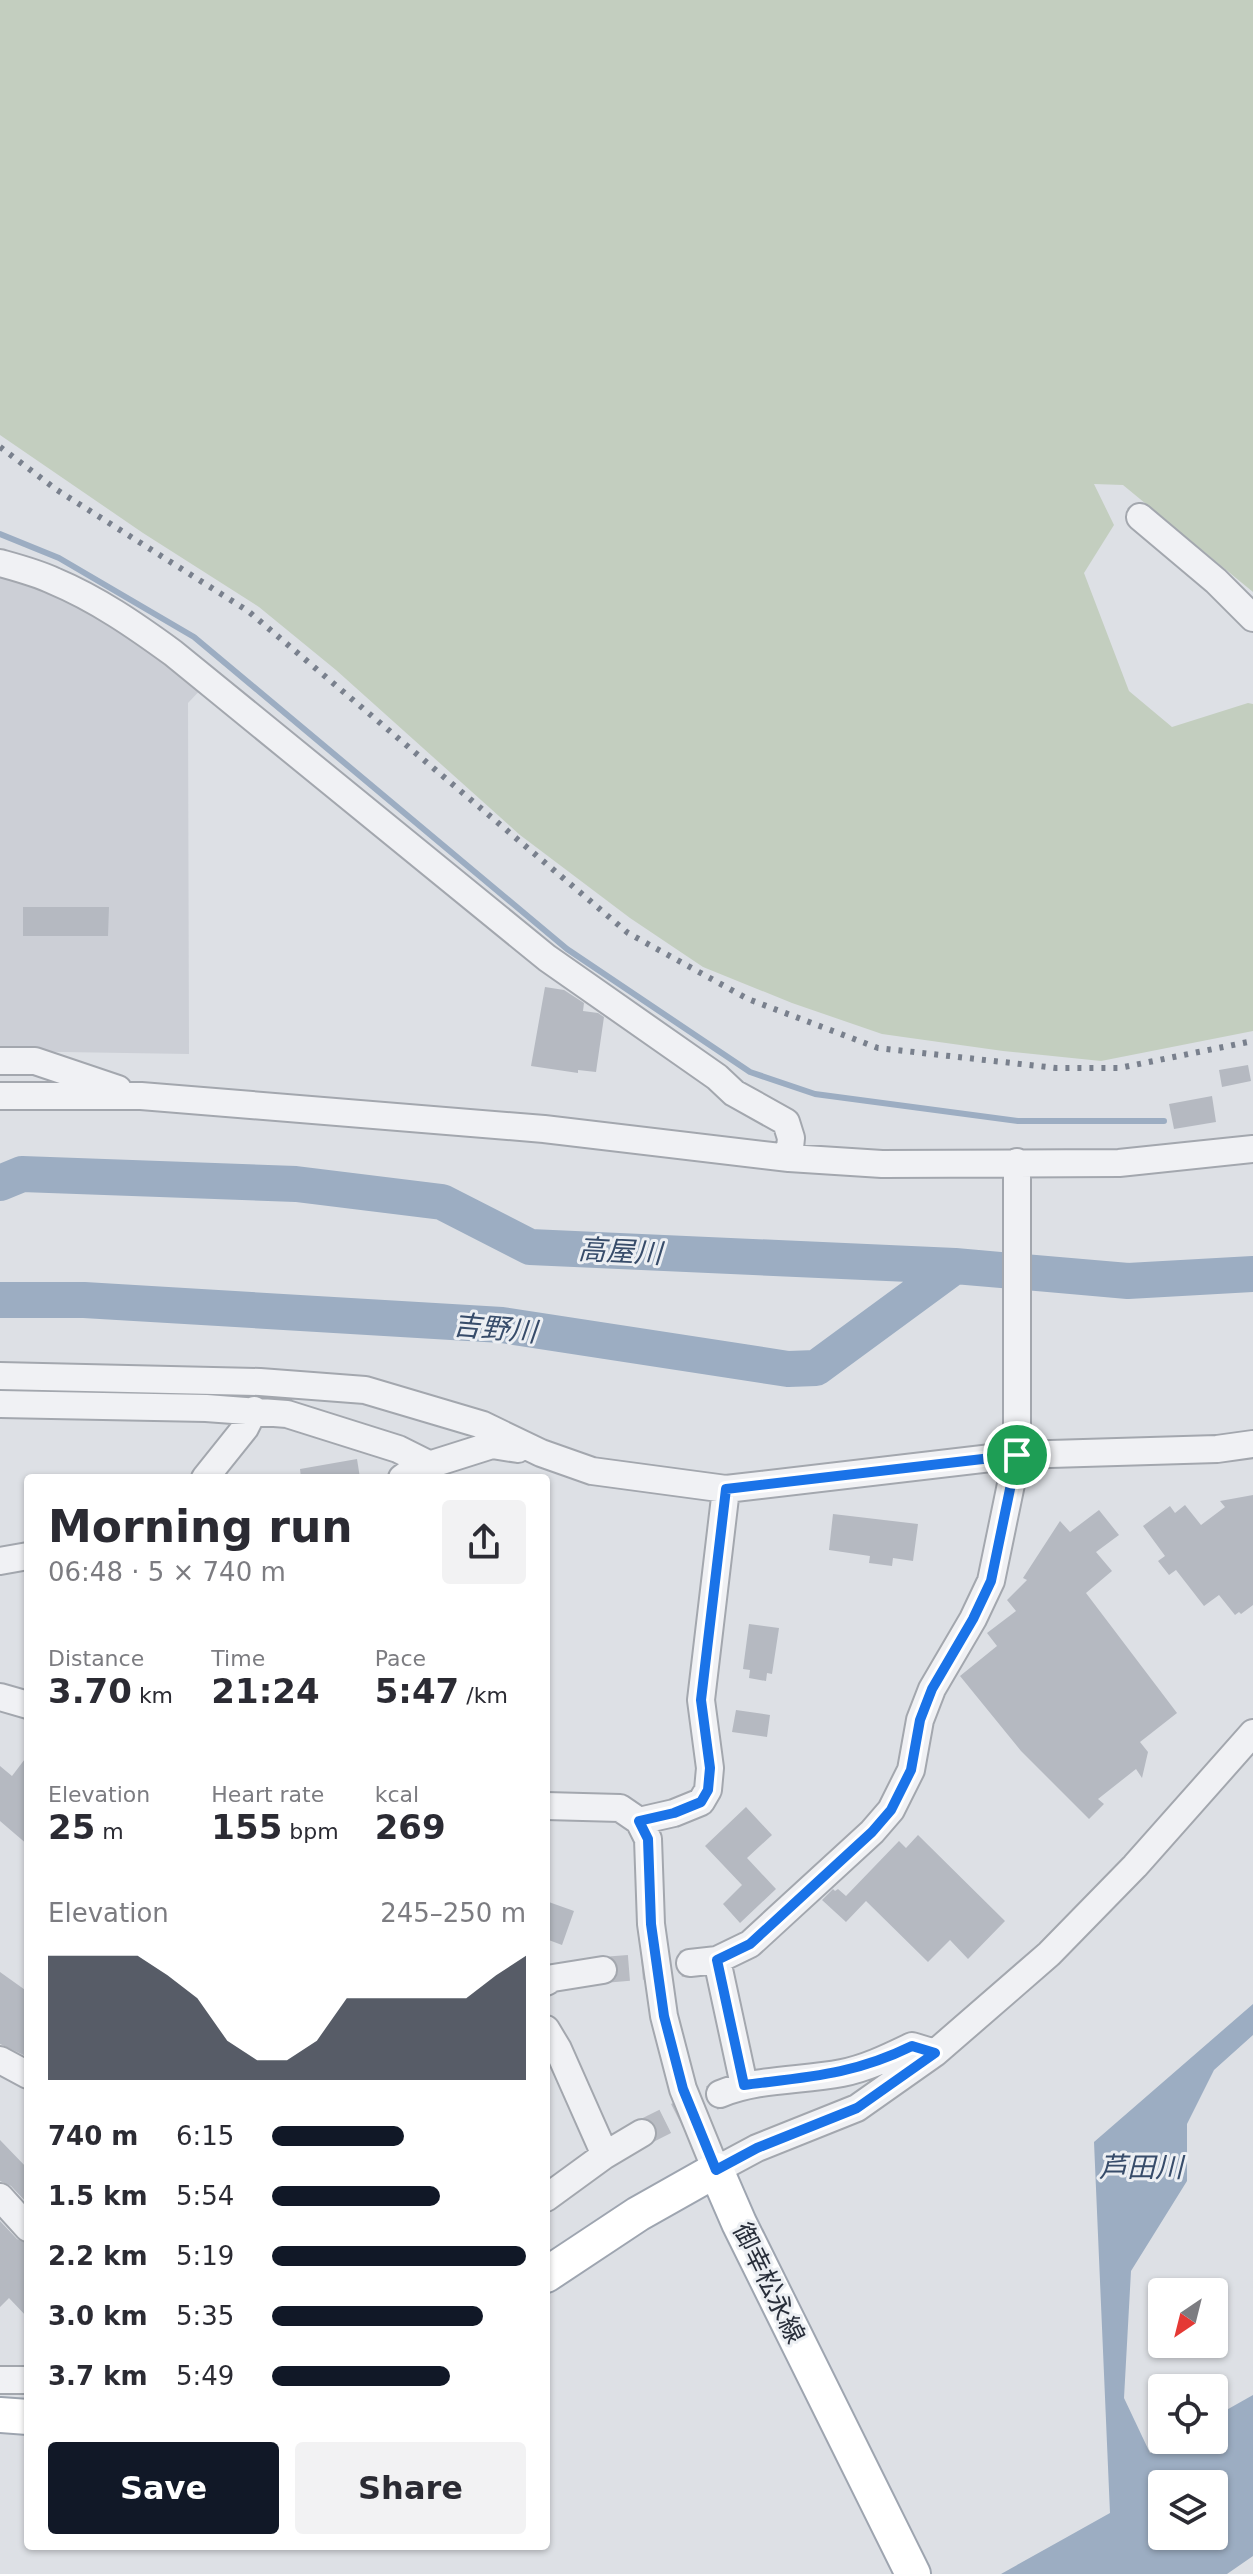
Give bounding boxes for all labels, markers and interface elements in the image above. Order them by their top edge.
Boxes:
water label: 高屋川 [577,1233,666,1270]
water label: 吉野川 [452,1308,541,1349]
pin [983,1421,1051,1489]
icon: arrive [995,1433,1039,1477]
button: share [442,1500,526,1584]
text: Morning run [48,1501,353,1552]
text: 06:48 · 5 × 740 m [48,1557,286,1587]
text: Distance [48,1646,144,1671]
text: Time [211,1646,265,1671]
text: Pace [375,1646,426,1671]
text: 3.70 [48,1671,132,1711]
text: 21:24 [211,1671,320,1711]
text: 5:47 [375,1671,459,1711]
text: km [132,1683,173,1708]
text: /km [459,1683,508,1708]
text: Elevation [48,1782,150,1807]
text: Heart rate [211,1782,324,1807]
text: kcal [375,1782,419,1807]
text: 25 [48,1807,95,1847]
text: 155 [211,1807,282,1847]
text: 269 [375,1807,446,1847]
text: m [95,1819,124,1844]
text: bpm [282,1819,339,1844]
text: Elevation [48,1898,169,1928]
text: 245–250 m [380,1898,526,1928]
text: 740 m [48,2121,138,2151]
text: 6:15 [176,2121,234,2151]
water label: 芦田川 [1099,2151,1186,2184]
text: 1.5 km [48,2181,148,2211]
text: 5:54 [176,2181,234,2211]
street label: 御幸松永線 [727,2218,811,2348]
text: 2.2 km [48,2241,148,2271]
text: 5:19 [176,2241,234,2271]
north arrow [1148,2278,1228,2358]
map controls [1148,2278,1228,2550]
text: 3.0 km [48,2301,148,2331]
text: 5:35 [176,2301,234,2331]
text: 3.7 km [48,2361,148,2391]
text: 5:49 [176,2361,234,2391]
button: locate [1148,2374,1228,2454]
button: Save [48,2442,279,2534]
button: Share [295,2442,526,2534]
button: layers [1148,2470,1228,2550]

